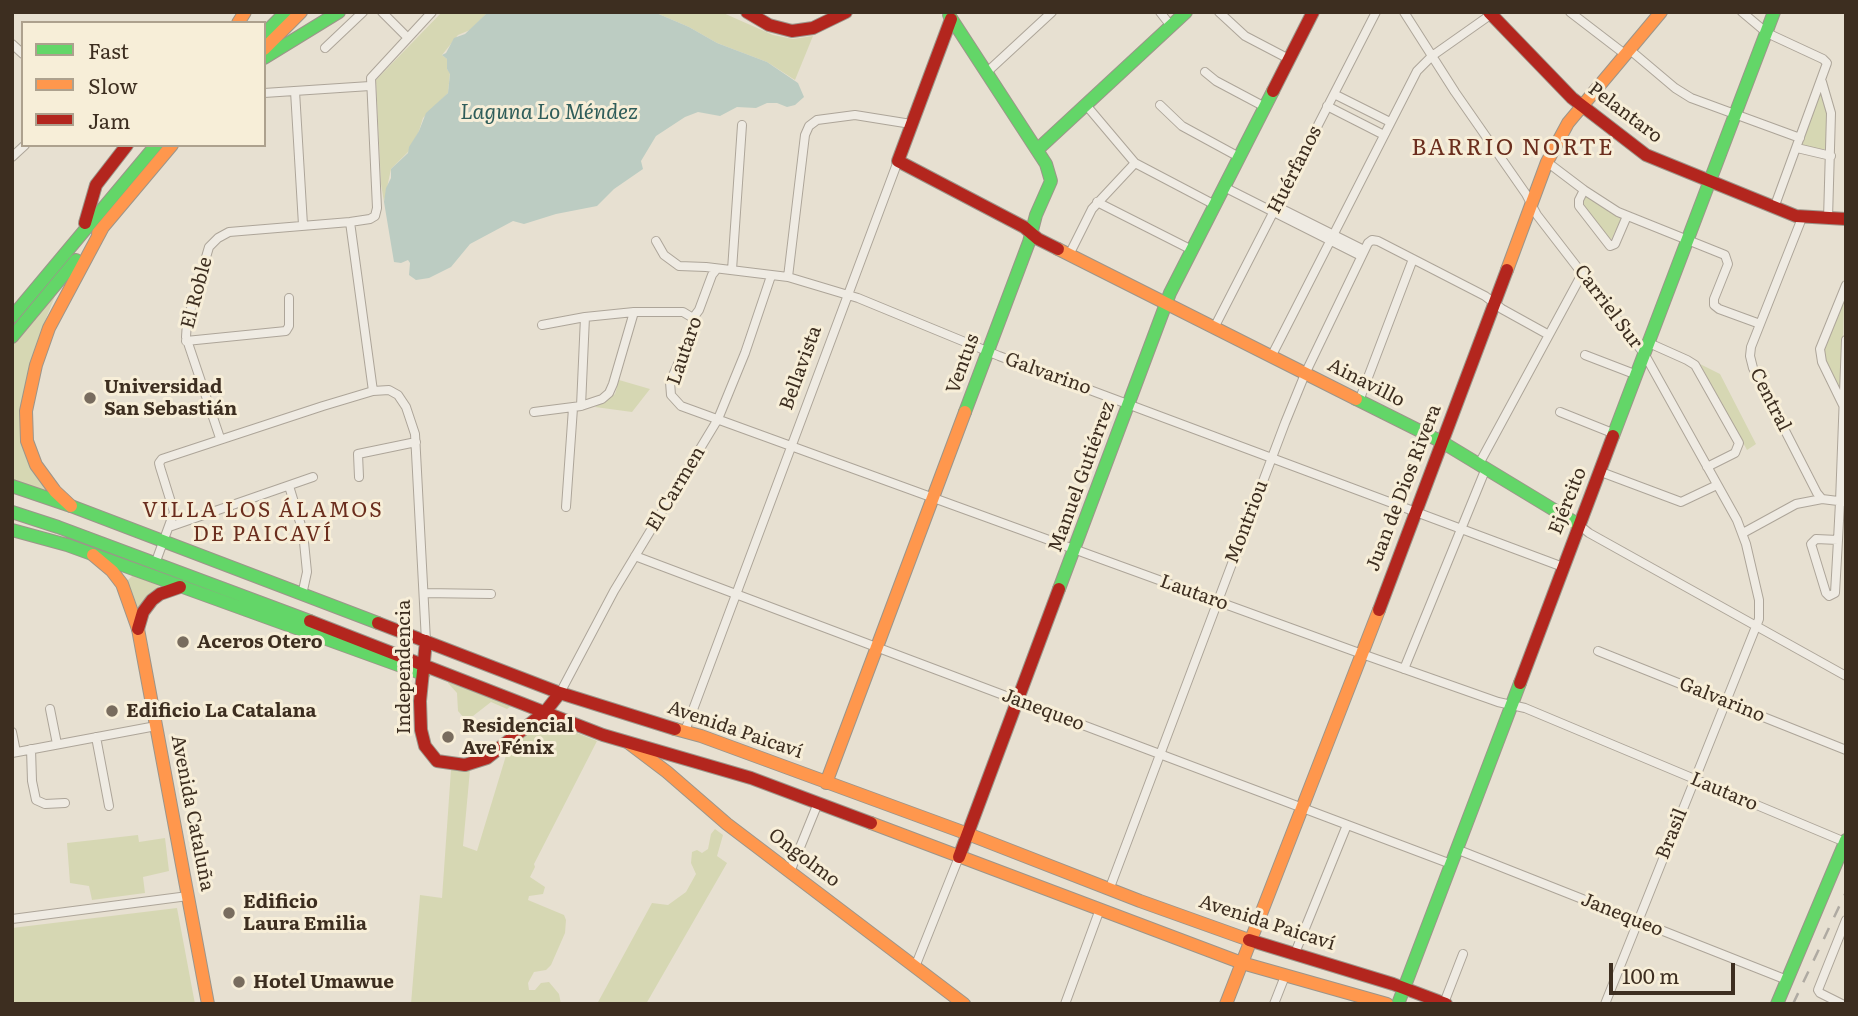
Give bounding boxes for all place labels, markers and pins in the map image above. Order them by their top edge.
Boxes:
place label: Universidad San Sebastián [104,376,237,420]
marker: Universidad San Sebastián [82,390,98,406]
place label: Aceros Otero [197,631,323,653]
marker: Aceros Otero [175,634,191,650]
place label: Edificio La Catalana [126,700,317,722]
marker: Edificio La Catalana [104,703,120,719]
place label: Residencial Ave Fénix [462,715,574,759]
marker: Residencial Ave Fénix [440,729,456,745]
place label: Edificio Laura Emilia [243,891,367,935]
marker: Edificio Laura Emilia [221,905,237,921]
place label: Hotel Umawue [253,971,394,993]
marker: Hotel Umawue [231,974,247,990]

